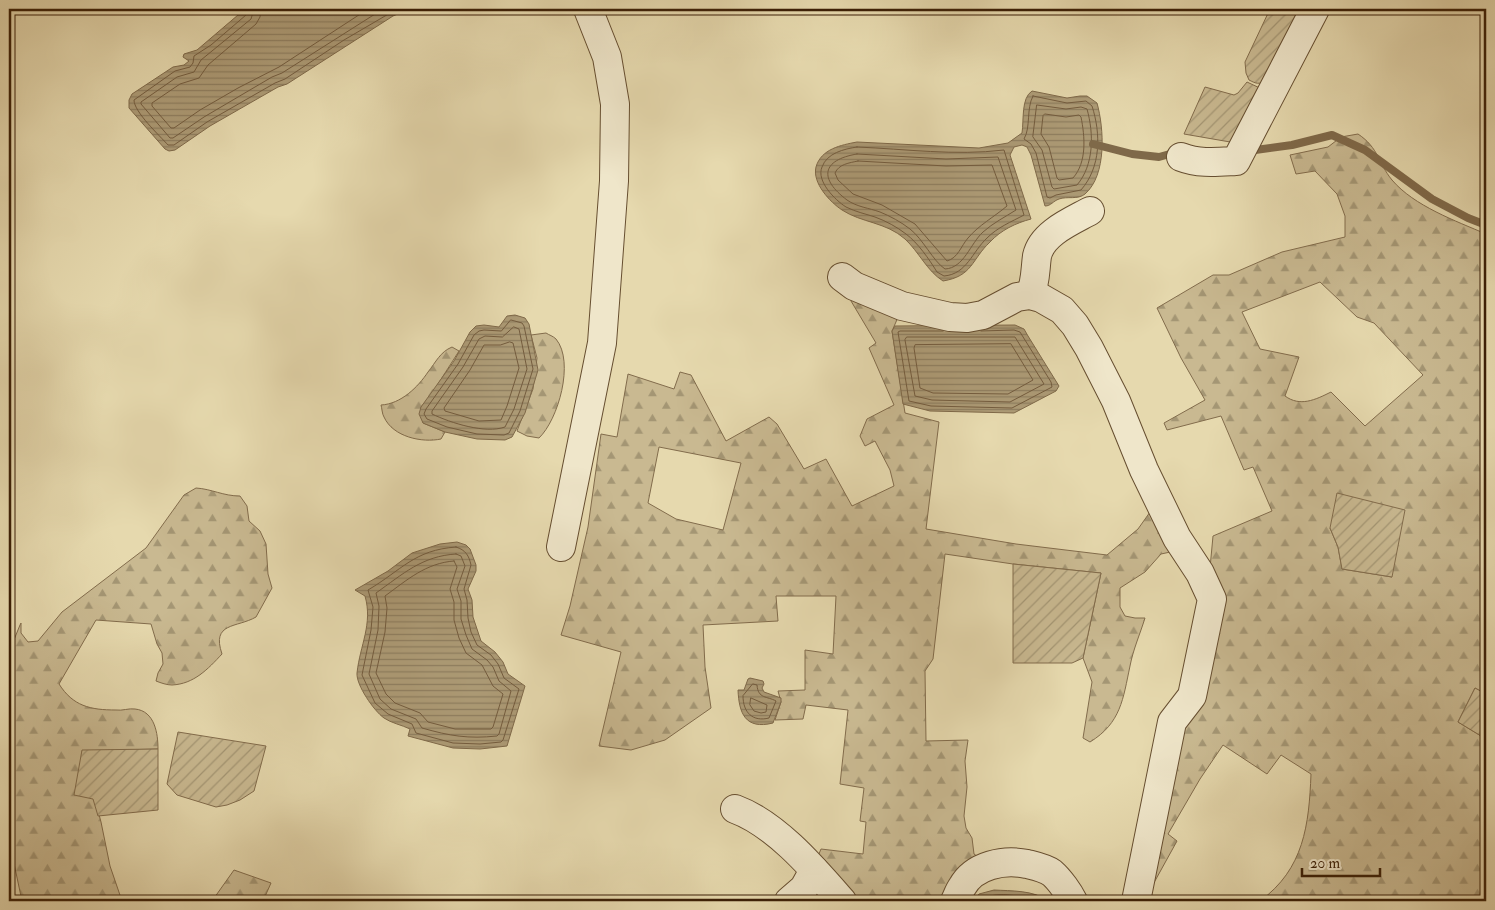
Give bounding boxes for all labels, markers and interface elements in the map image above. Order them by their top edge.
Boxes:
scale bar [1302,845,1380,877]
text: 20 m [1310,854,1340,873]

